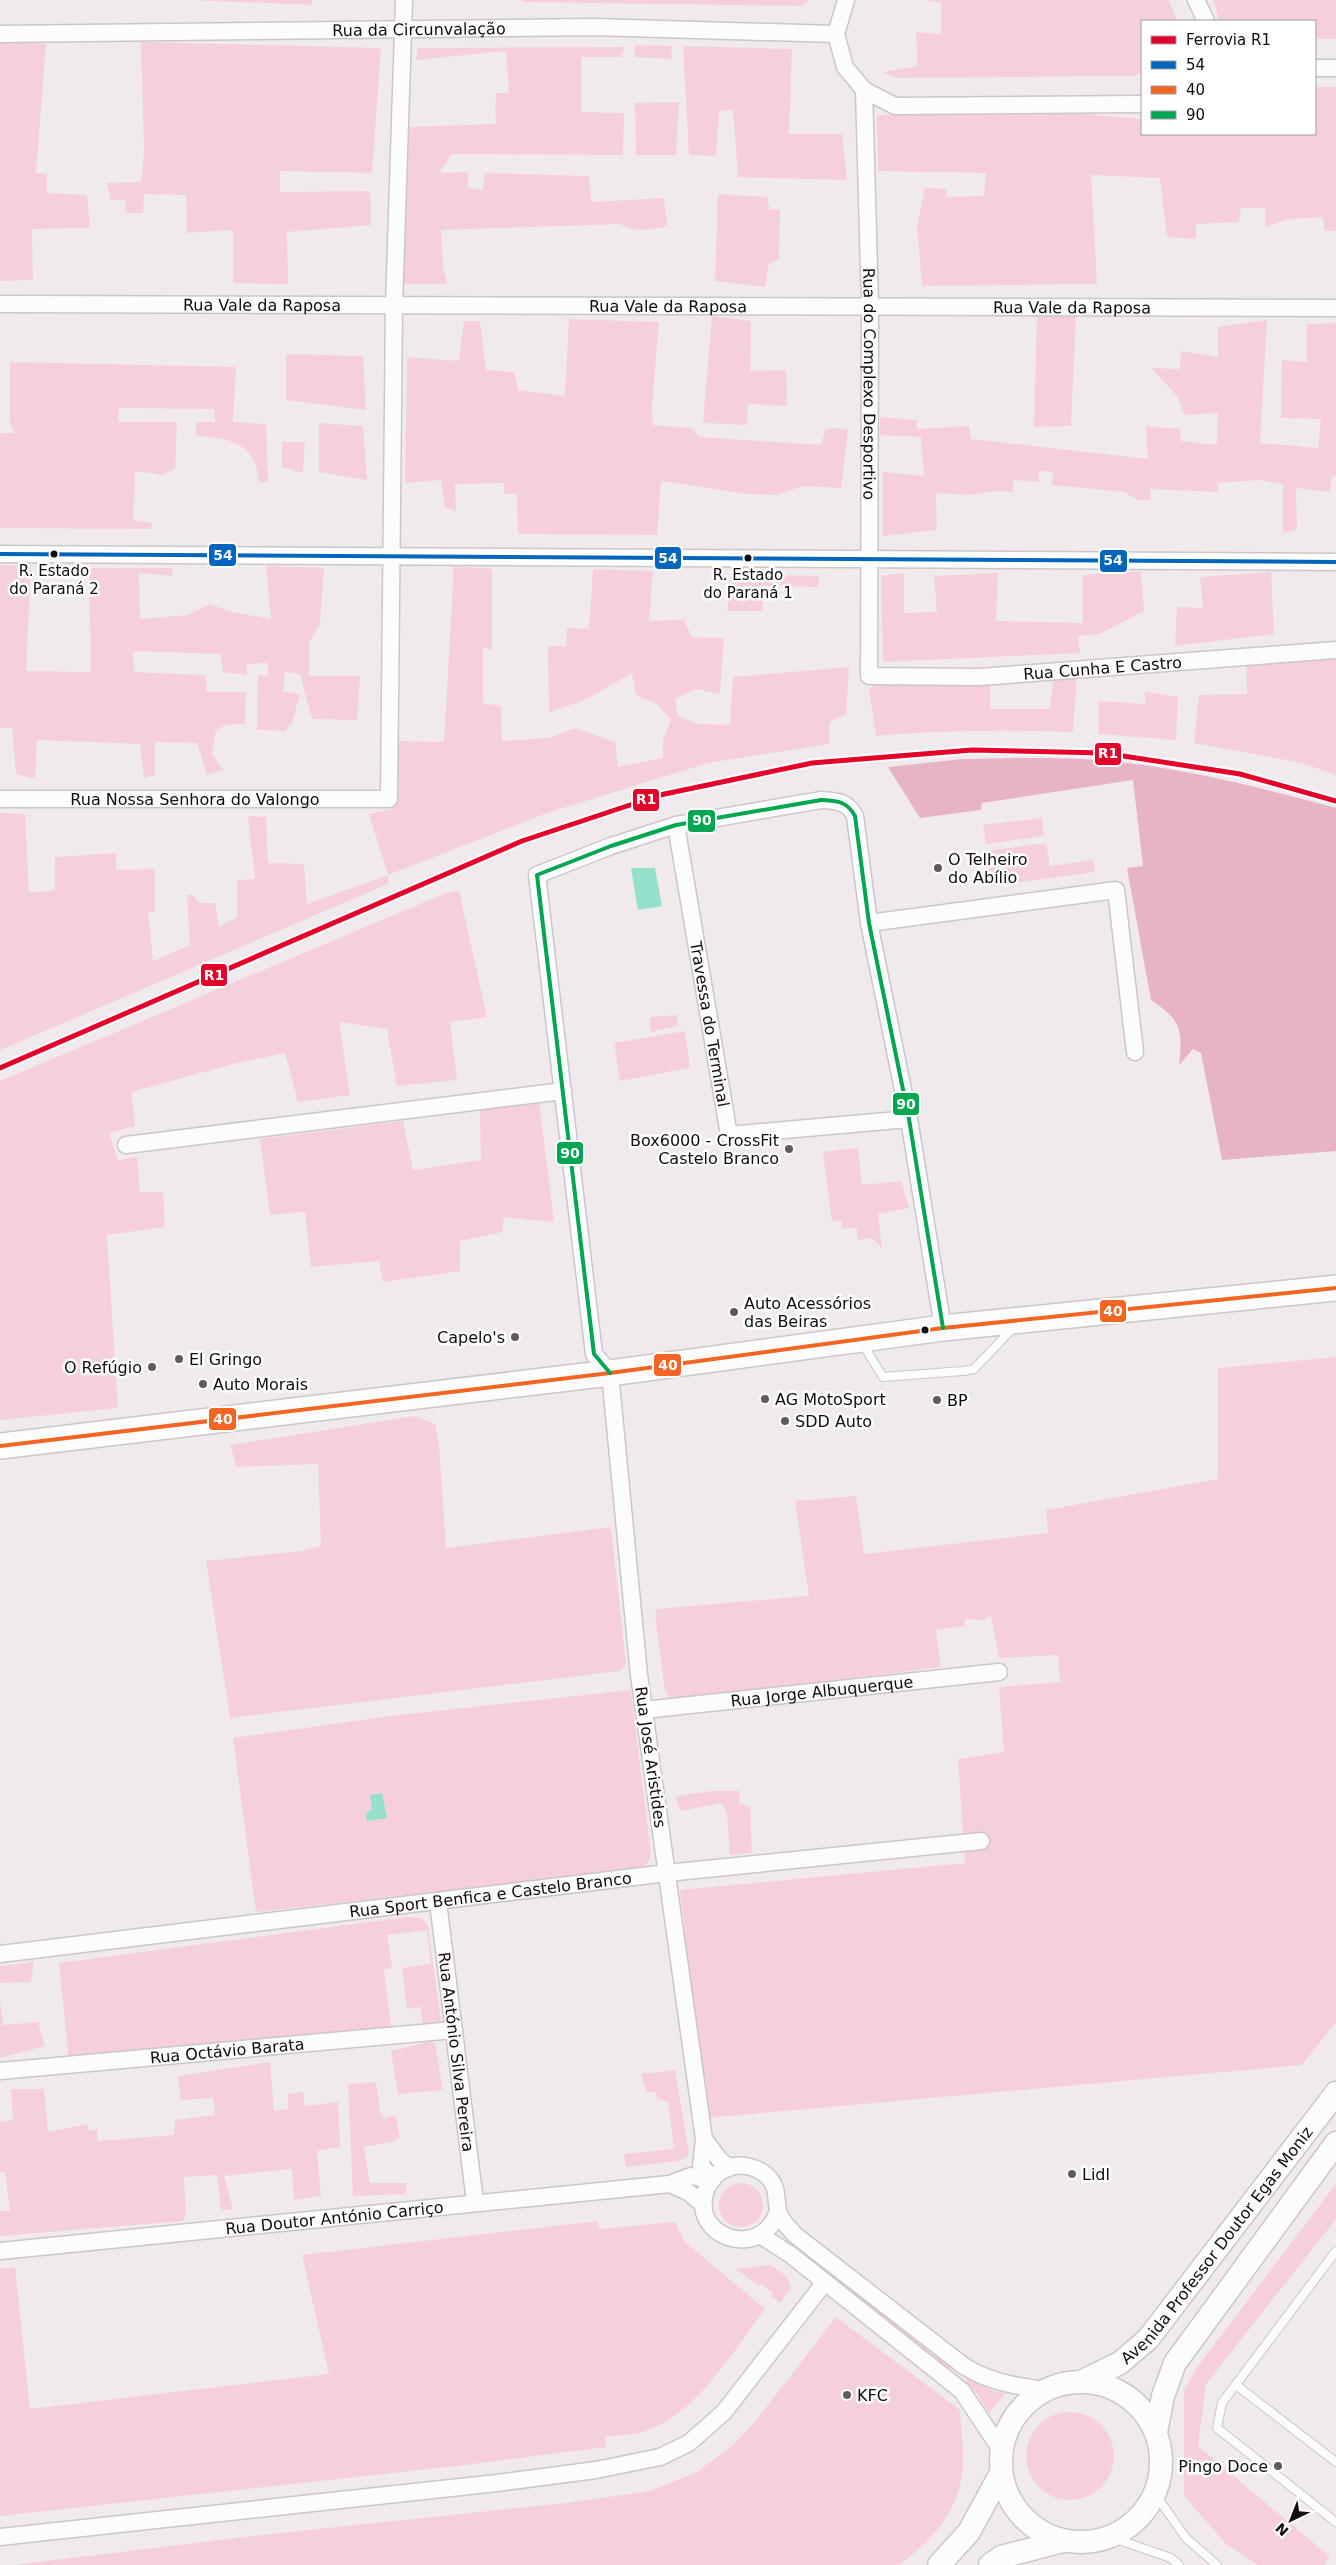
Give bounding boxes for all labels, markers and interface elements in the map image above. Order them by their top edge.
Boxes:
street label: Rua da Circunvalação [332,19,506,40]
legend [1141,20,1316,135]
text: Ferrovia R1 [1186,31,1271,49]
text: 54 [1186,56,1205,74]
text: 40 [1186,81,1205,99]
text: 90 [1186,106,1205,124]
street label: Rua do Complexo Desportivo [859,268,879,500]
street label: Rua Vale da Raposa [183,296,341,315]
street label: Rua Vale da Raposa [589,297,747,316]
street label: Rua Vale da Raposa [993,298,1151,317]
line badge: 54 [208,543,237,567]
line badge: 54 [654,546,682,570]
text: 54 [213,547,233,563]
marker: R. Estado do Paraná 2 [49,549,59,559]
line badge: 54 [1099,549,1128,573]
text: 54 [658,550,678,566]
text: 54 [1103,552,1123,568]
marker: R. Estado do Paraná 1 [743,553,753,563]
place label: R. Estado do Paraná 2 [9,562,99,598]
place label: R. Estado do Paraná 1 [703,566,793,602]
street label: Rua Cunha E Castro [1023,653,1182,684]
line badge: R1 [1094,742,1122,766]
text: R1 [1098,745,1118,761]
line badge: R1 [632,788,660,812]
street label: Rua Nossa Senhora do Valongo [70,790,320,809]
text: R1 [636,791,656,807]
line badge: 90 [687,809,716,833]
text: 90 [692,812,712,828]
place label: O Telheiro do Abílio [948,850,1027,887]
marker: O Telheiro do Abílio [932,862,944,874]
street label: Travessa do Terminal [686,939,733,1108]
line badge: R1 [200,963,228,987]
text: R1 [204,967,224,983]
line badge: 90 [892,1092,920,1116]
text: 90 [896,1096,916,1112]
place label: Box6000 - CrossFit Castelo Branco [630,1131,779,1168]
line badge: 90 [556,1141,584,1165]
marker: Box6000 - CrossFit Castelo Branco [783,1143,795,1155]
text: 90 [560,1145,580,1161]
place label: Auto Acessórios das Beiras [744,1294,871,1331]
line badge: 40 [1099,1299,1127,1323]
text: 40 [1103,1303,1123,1319]
marker: Auto Acessórios das Beiras [728,1306,740,1318]
unlabelled marker [920,1325,930,1335]
place label: Capelo's [437,1328,505,1347]
marker: Capelo's [509,1331,521,1343]
place label: El Gringo [189,1350,262,1369]
marker: El Gringo [173,1353,185,1365]
line badge: 40 [653,1353,682,1377]
text: 40 [658,1357,678,1373]
place label: O Refúgio [64,1358,142,1377]
marker: O Refúgio [146,1361,158,1373]
place label: Auto Morais [213,1375,308,1394]
marker: Auto Morais [197,1378,209,1390]
place label: AG MotoSport [775,1390,886,1409]
place label: BP [947,1391,968,1410]
marker: AG MotoSport [759,1393,771,1405]
marker: BP [931,1394,943,1406]
line badge: 40 [208,1407,237,1431]
text: 40 [213,1411,233,1427]
place label: SDD Auto [795,1412,872,1431]
marker: SDD Auto [779,1415,791,1427]
street label: Rua Jorge Albuquerque [730,1672,914,1711]
street label: Rua José Aristides [631,1685,670,1829]
street label: Rua Sport Benfica e Castelo Branco [348,1868,633,1921]
street label: Rua António Silva Pereira [434,1951,478,2153]
street label: Rua Octávio Barata [149,2035,305,2067]
street label: Avenida Professor Doutor Egas Moniz [1117,2123,1317,2368]
place label: Lidl [1082,2165,1110,2184]
marker: Lidl [1066,2168,1078,2180]
street label: Rua Doutor António Carriço [224,2198,444,2238]
place label: KFC [857,2386,888,2405]
marker: KFC [841,2389,853,2401]
place label: Pingo Doce [1178,2457,1268,2476]
marker: Pingo Doce [1272,2460,1284,2472]
north arrow [1266,2495,1316,2545]
text: N [1272,2520,1292,2539]

